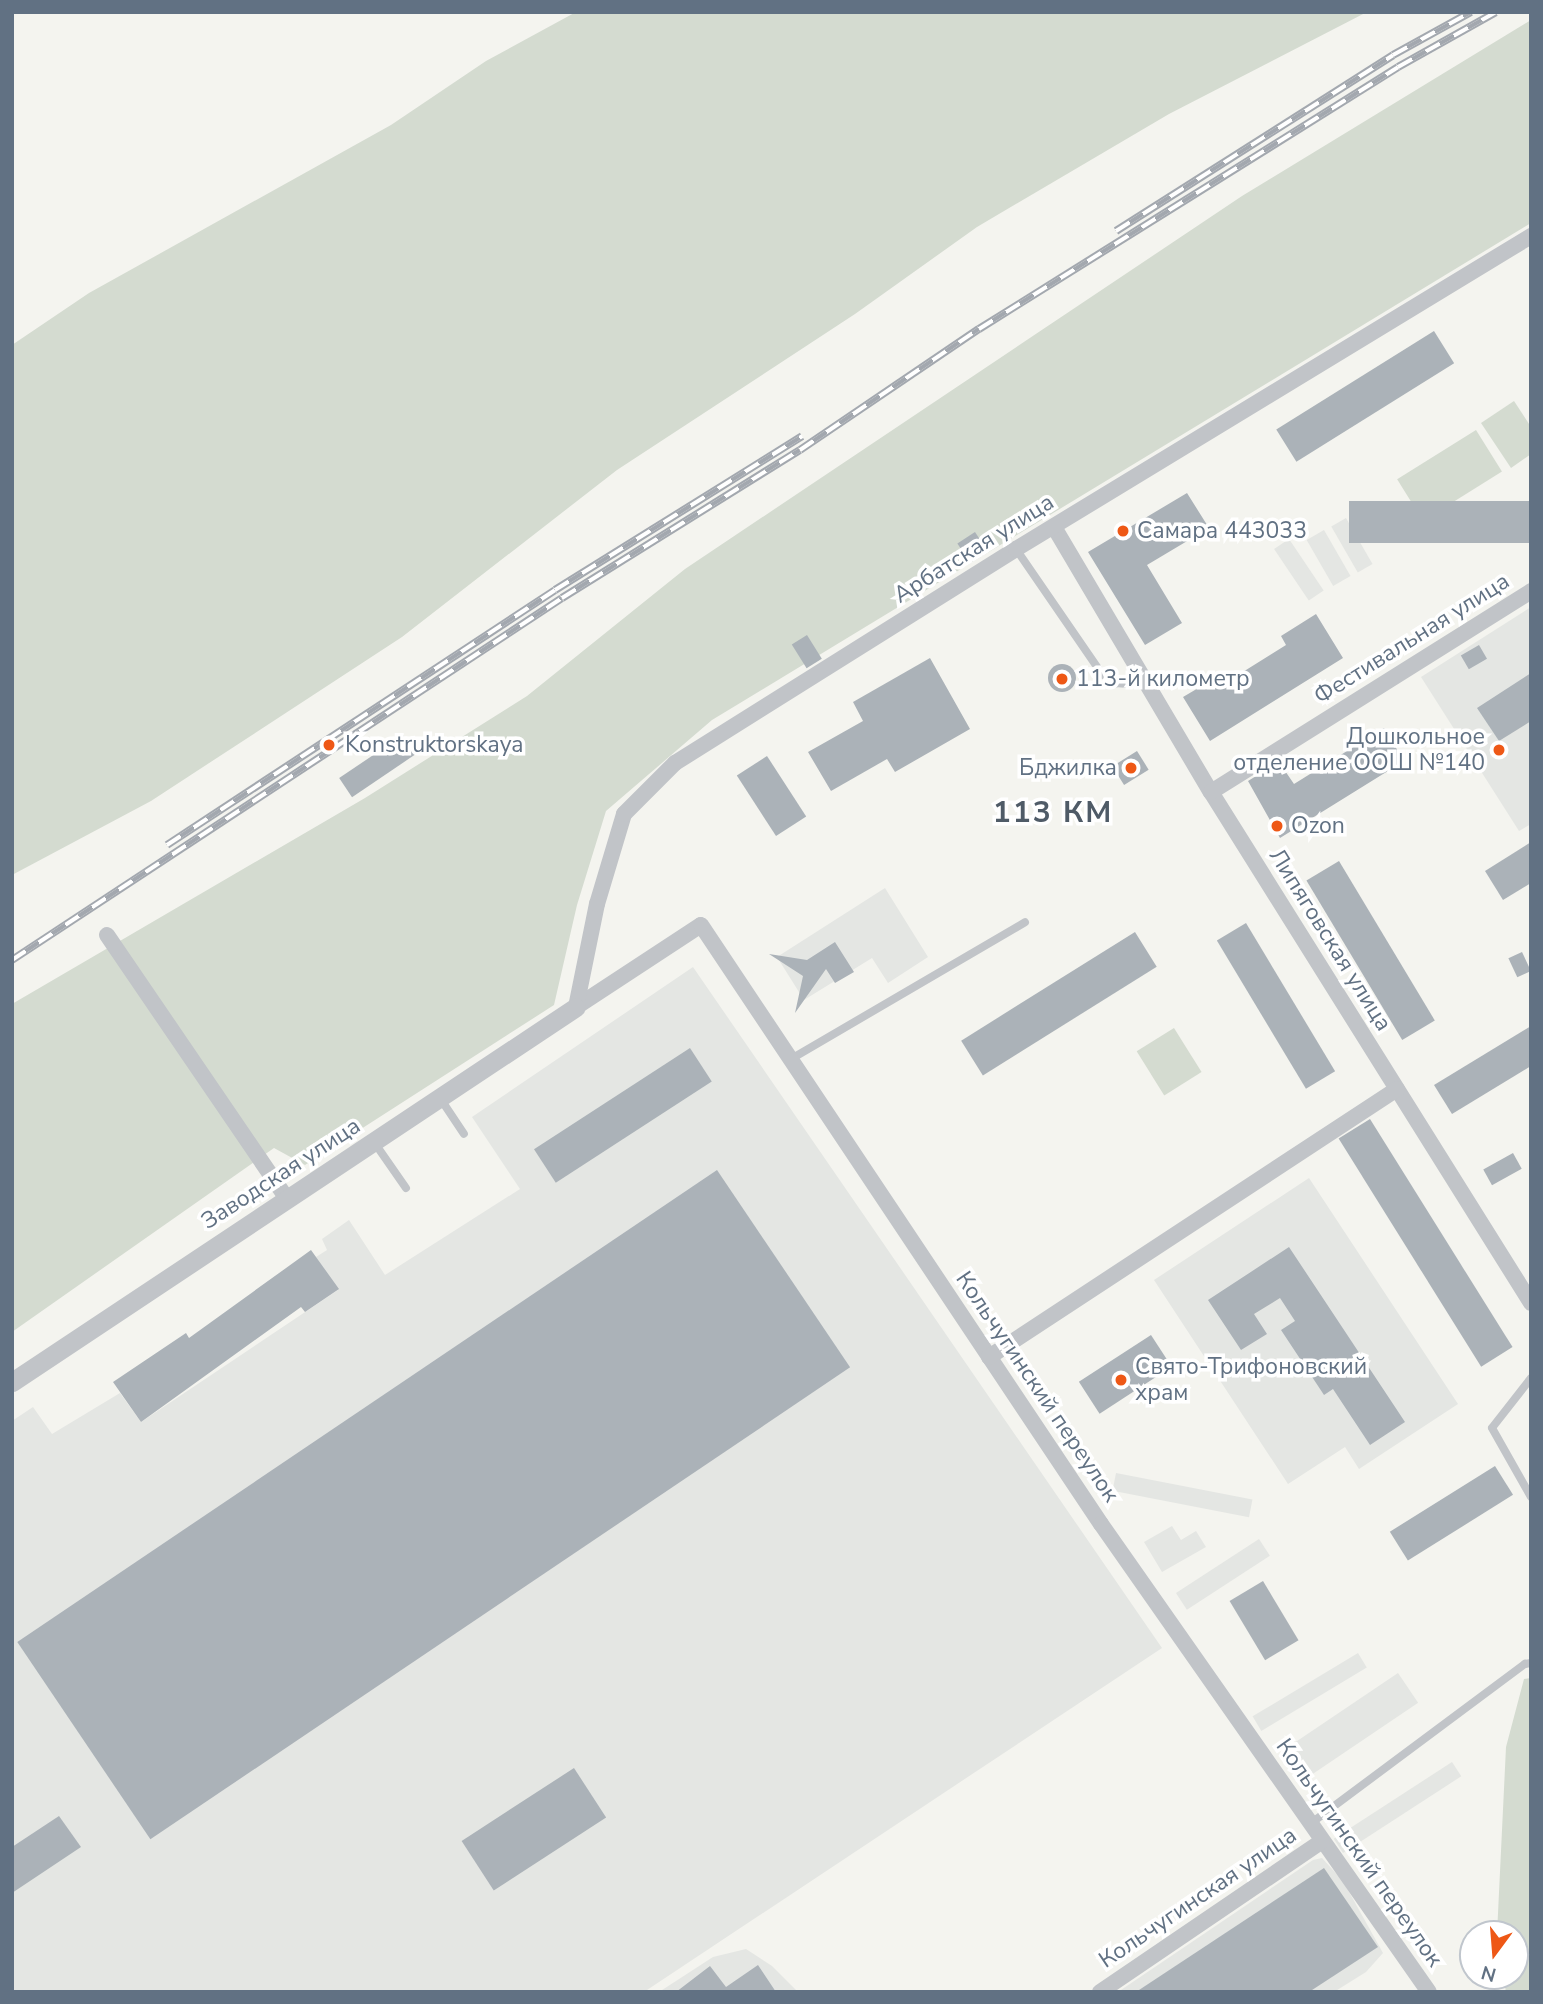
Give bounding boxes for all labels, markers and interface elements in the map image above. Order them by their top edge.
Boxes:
street label: Арбатская улица [889,489,1059,609]
place label: Самара 443033 [1137,517,1307,545]
marker: Самара 443033 [1115,523,1131,539]
street label: Фестивальная улица [1309,568,1515,710]
place label: 113-й километр [1076,665,1250,693]
marker: 113-й километр [1054,671,1070,687]
place label: Дошкольное отделение ООШ №140 [1233,723,1485,777]
place label: Konstruktorskaya [345,731,523,759]
marker: Konstruktorskaya [319,735,339,755]
marker: Дошкольное отделение ООШ №140 [1491,742,1507,758]
place label: Бджилка [1019,754,1117,782]
marker: Бджилка [1123,760,1139,776]
district label: 113 КМ [994,795,1112,831]
place label: Ozon [1291,812,1345,840]
marker: Ozon [1269,818,1285,834]
street label: Липяговская улица [1263,844,1397,1036]
street label: Заводская улица [196,1112,366,1236]
street label: Кольчугинский переулок [950,1267,1124,1507]
place label: Свято-Трифоновский храм [1135,1353,1367,1407]
marker: Свято-Трифоновский храм [1113,1372,1129,1388]
street label: Кольчугинский переулок [1270,1734,1448,1972]
street label: Кольчугинская улица [1094,1822,1302,1974]
north arrow [1459,1920,1529,1990]
text: N [1478,1959,1499,1988]

